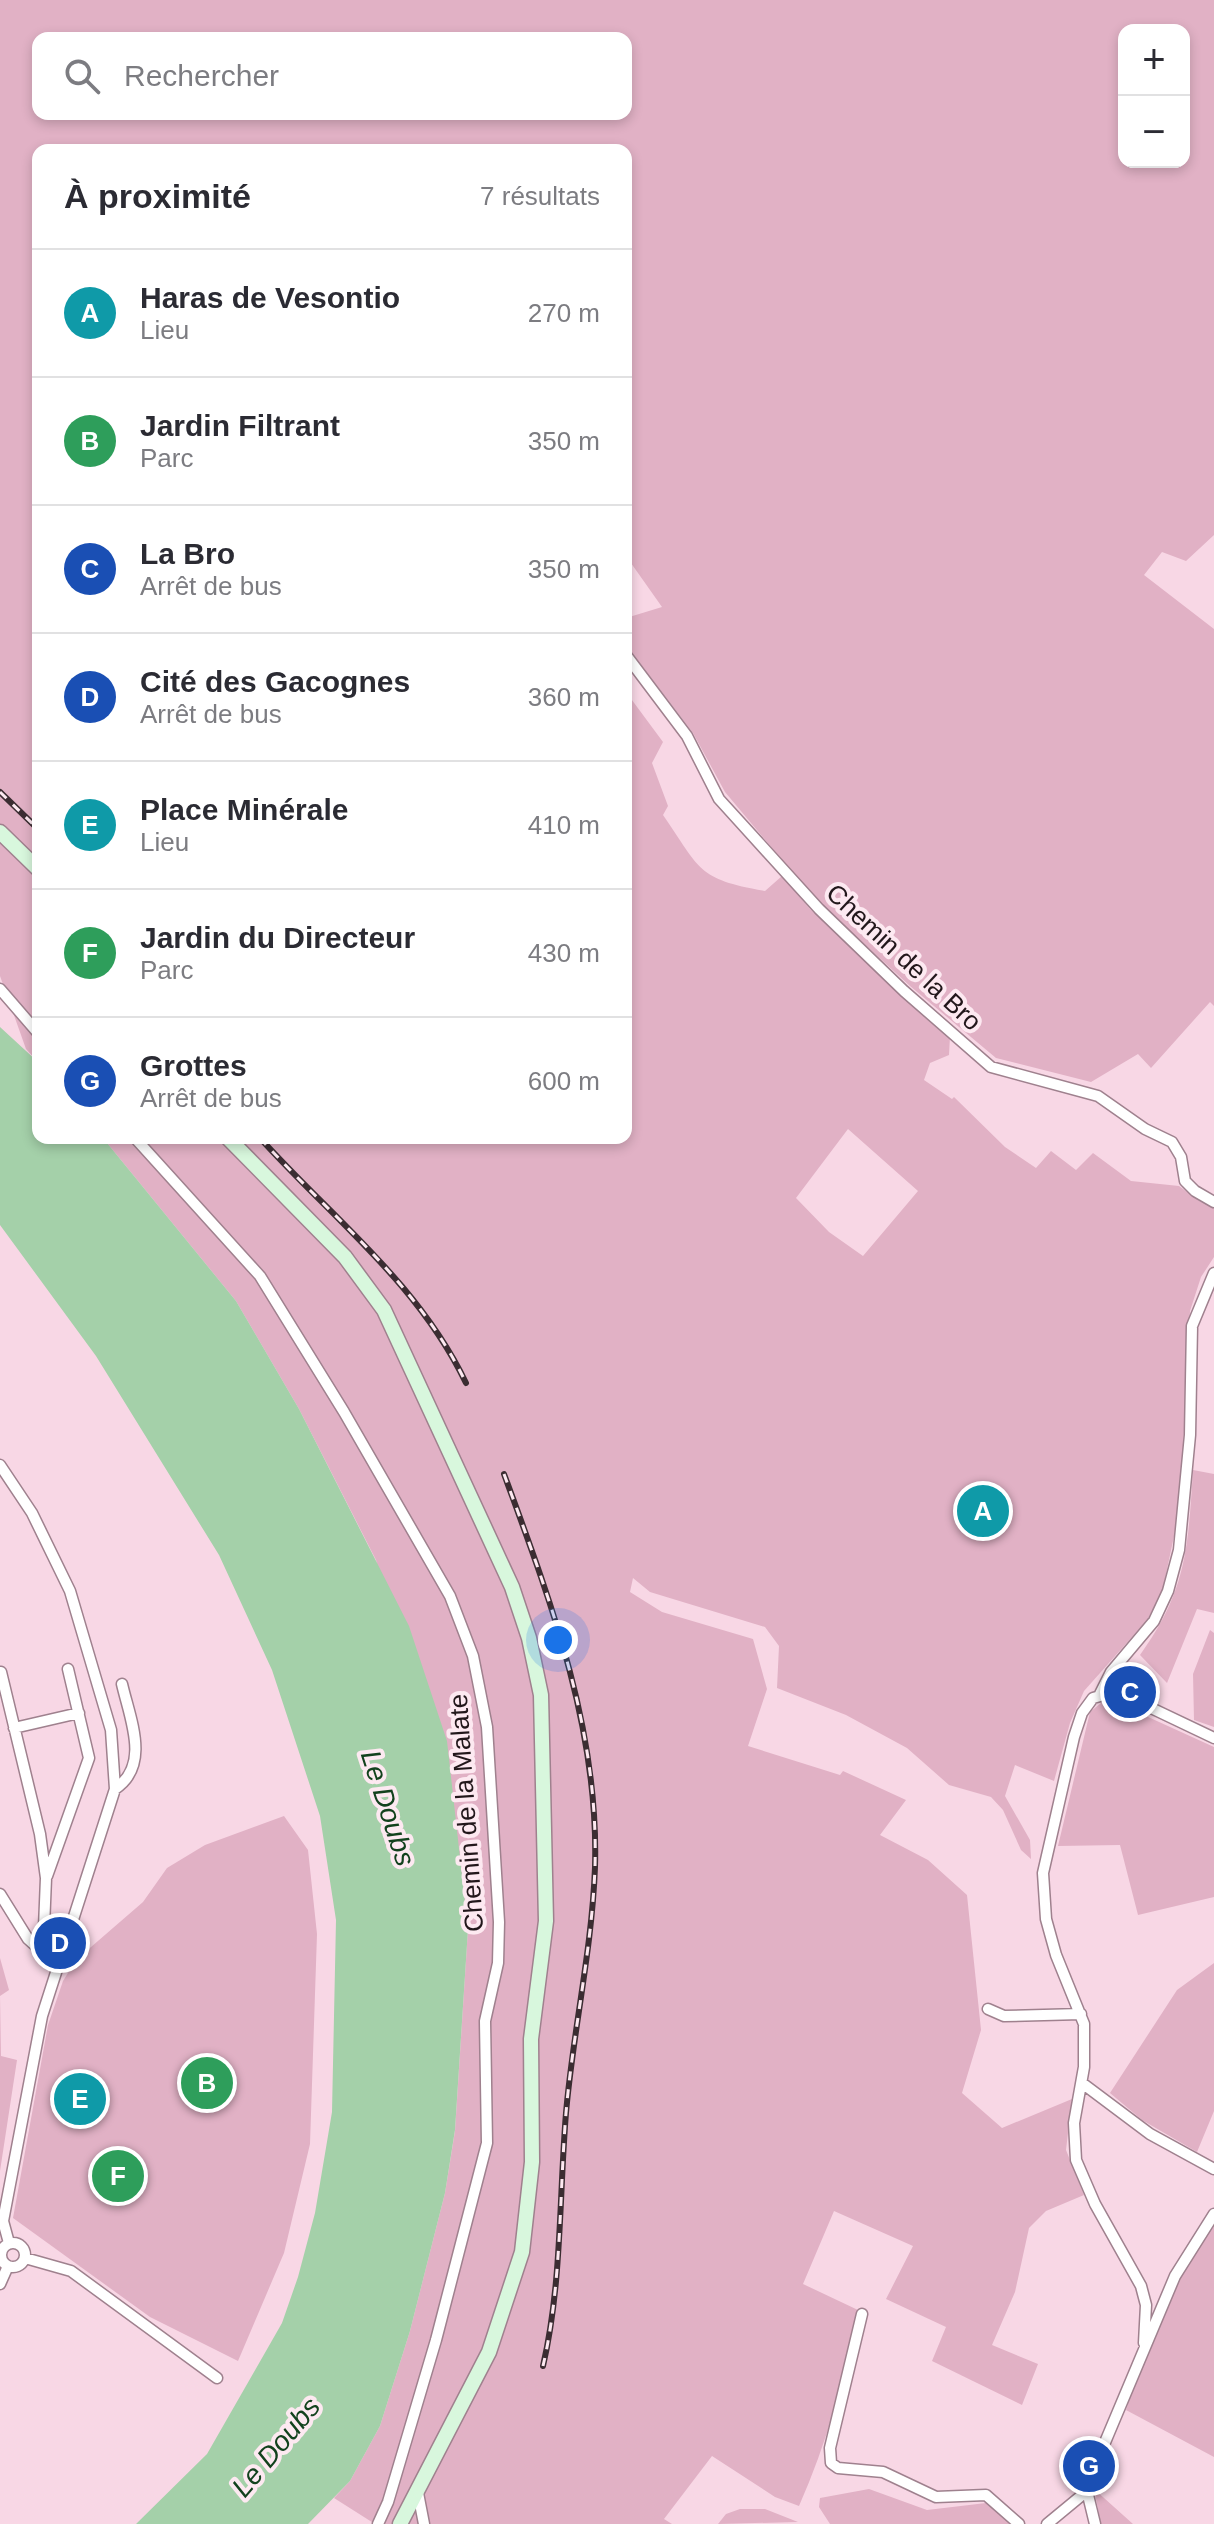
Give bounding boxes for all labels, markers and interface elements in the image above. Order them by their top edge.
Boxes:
map controls [1118,24,1190,168]
button: + [1118,24,1190,96]
search box [32,32,632,120]
icon: search [60,54,104,98]
text: Rechercher [124,59,279,92]
button: − [1118,96,1190,168]
text: À proximité [64,177,251,215]
text: 7 résultats [480,181,600,211]
text: Haras de Vesontio [140,281,400,314]
text: A [81,298,99,328]
text: 270 m [528,298,600,328]
text: Lieu [140,315,189,345]
text: Jardin Filtrant [140,409,340,442]
text: B [81,426,99,456]
text: 350 m [528,426,600,456]
text: Parc [140,443,193,473]
text: La Bro [140,537,235,570]
text: C [81,554,99,584]
text: 350 m [528,554,600,584]
text: Arrêt de bus [140,571,282,601]
text: Cité des Gacognes [140,665,410,698]
text: D [81,682,99,712]
text: 360 m [528,682,600,712]
text: Arrêt de bus [140,699,282,729]
text: Place Minérale [140,793,348,826]
text: E [81,810,99,840]
text: 410 m [528,810,600,840]
text: Lieu [140,827,189,857]
street label: Chemin de la Bro [820,878,988,1036]
text: Jardin du Directeur [140,921,415,954]
text: F [82,938,98,968]
text: 430 m [528,938,600,968]
text: Parc [140,955,193,985]
text: Grottes [140,1049,247,1082]
text: G [80,1066,100,1096]
text: 600 m [528,1066,600,1096]
text: Arrêt de bus [140,1083,282,1113]
pin: A [957,1481,1009,1541]
your location [538,1620,578,1660]
pin: C [1104,1662,1156,1722]
street label: Chemin de la Malate [443,1693,489,1933]
water label: Le Doubs [355,1746,421,1870]
pin: D [34,1913,86,1973]
pin: B [181,2053,233,2113]
pin: E [54,2069,106,2129]
pin: F [92,2146,144,2206]
water label: Le Doubs [226,2391,326,2503]
pin: G [1063,2436,1115,2496]

